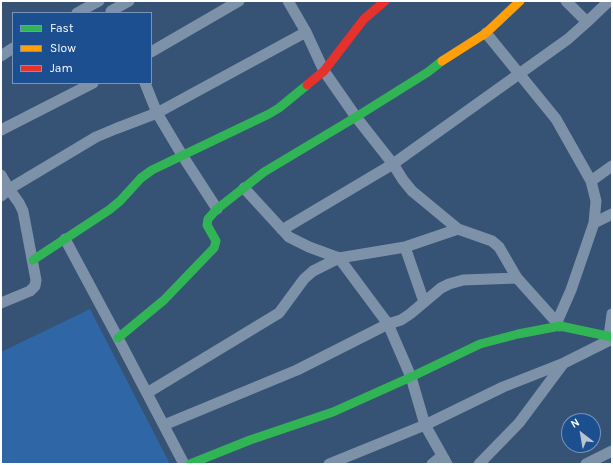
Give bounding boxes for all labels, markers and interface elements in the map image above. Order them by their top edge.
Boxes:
legend [12,12,152,84]
text: Fast [50,21,73,35]
text: Slow [50,41,76,55]
text: Jam [50,61,73,75]
north arrow [561,413,601,453]
text: N [568,416,582,431]

